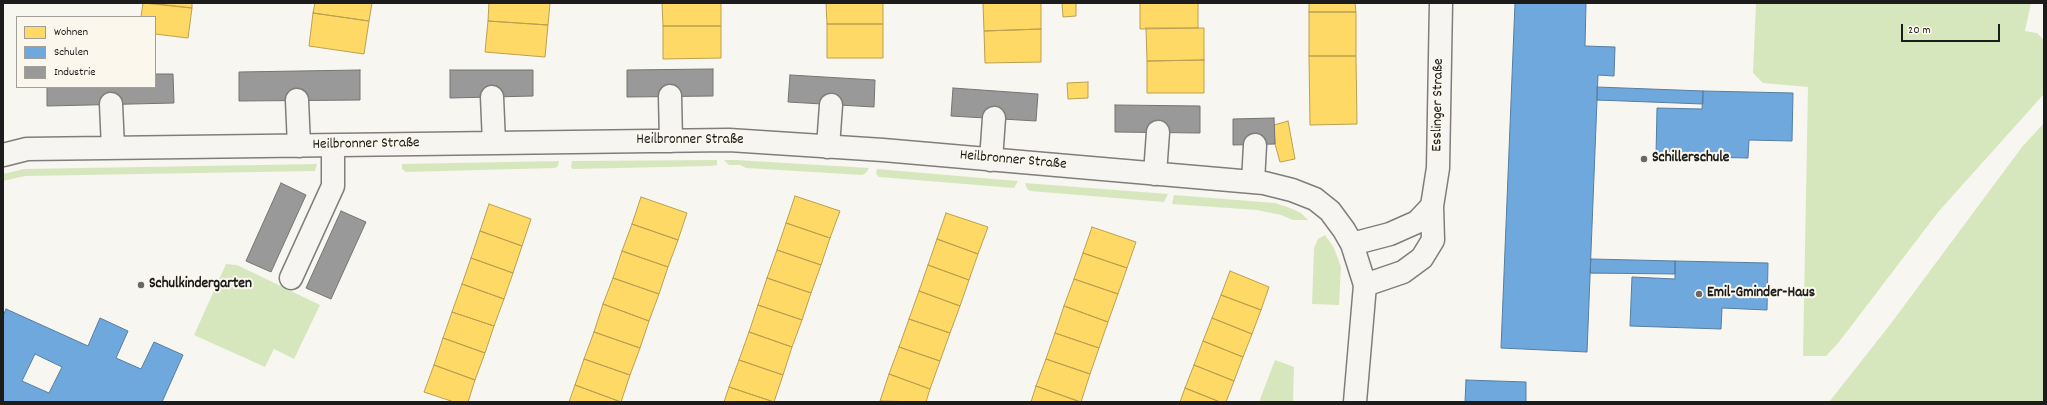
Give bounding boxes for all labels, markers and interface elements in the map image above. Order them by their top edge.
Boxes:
legend [16,16,156,88]
scale bar [1903,16,2002,42]
text: 20 m [1908,22,1931,39]
text: Wohnen [54,24,88,41]
text: Schulen [54,44,88,61]
street label: Esslinger Straße [1429,58,1449,152]
text: Industrie [54,64,95,81]
street label: Heilbronner Straße [636,132,744,150]
street label: Heilbronner Straße [312,135,420,155]
street label: Heilbronner Straße [959,147,1067,175]
place label: Schillerschule [1652,150,1729,168]
marker: Schillerschule [1639,154,1649,164]
place label: Schulkindergarten [149,276,252,294]
marker: Schulkindergarten [136,280,146,290]
place label: Emil-Gminder-Haus [1707,285,1815,303]
marker: Emil-Gminder-Haus [1694,289,1704,299]

